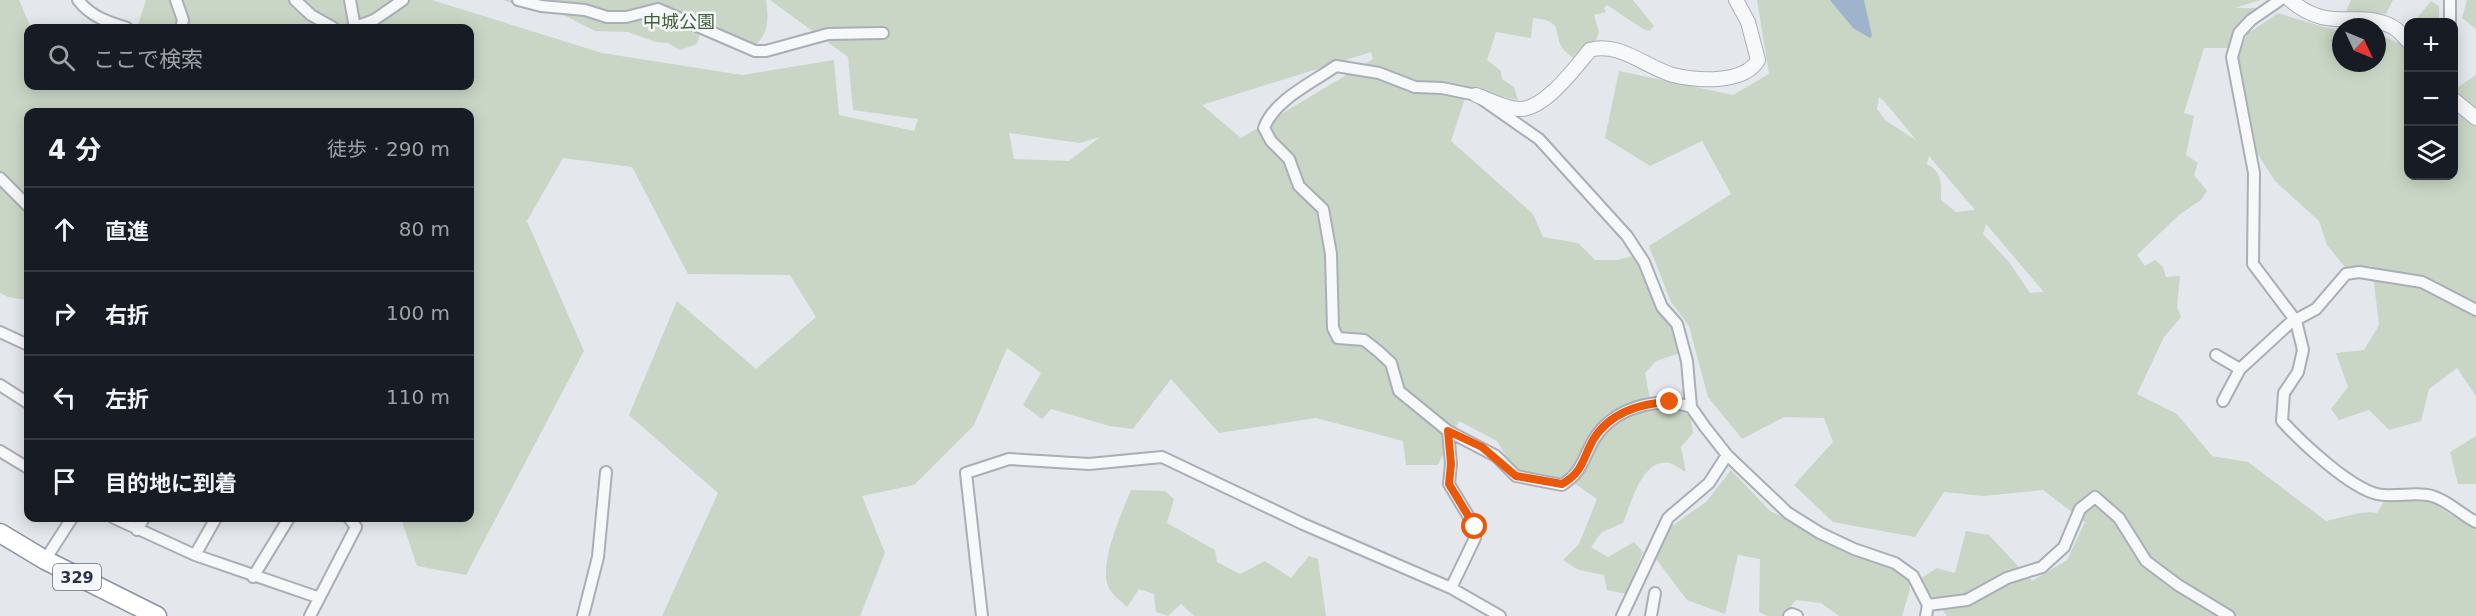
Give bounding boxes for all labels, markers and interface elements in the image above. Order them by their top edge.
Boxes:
park label: 中城公園 [643,11,715,32]
north arrow [2332,18,2386,72]
map controls [2404,18,2458,180]
button: + [2404,18,2458,72]
search box [24,24,474,90]
icon: search [45,41,78,74]
text: ここで検索 [93,47,203,72]
button: − [2404,72,2458,126]
button: layers [2404,126,2458,180]
text: 4 分 [48,135,101,165]
text: 徒歩 · 290 m [327,137,450,161]
icon: ahead [48,213,81,246]
text: 80 m [399,217,450,241]
text: 直進 [105,219,149,244]
icon: right [48,297,81,330]
text: 100 m [386,301,450,325]
text: 右折 [105,303,149,328]
icon: left [48,381,81,414]
text: 110 m [386,385,450,409]
text: 左折 [105,387,149,412]
route end [1656,388,1682,414]
icon: arrive [48,465,81,498]
text: 目的地に到着 [105,471,237,496]
route start [1461,513,1487,539]
road number: 329 [53,564,101,590]

